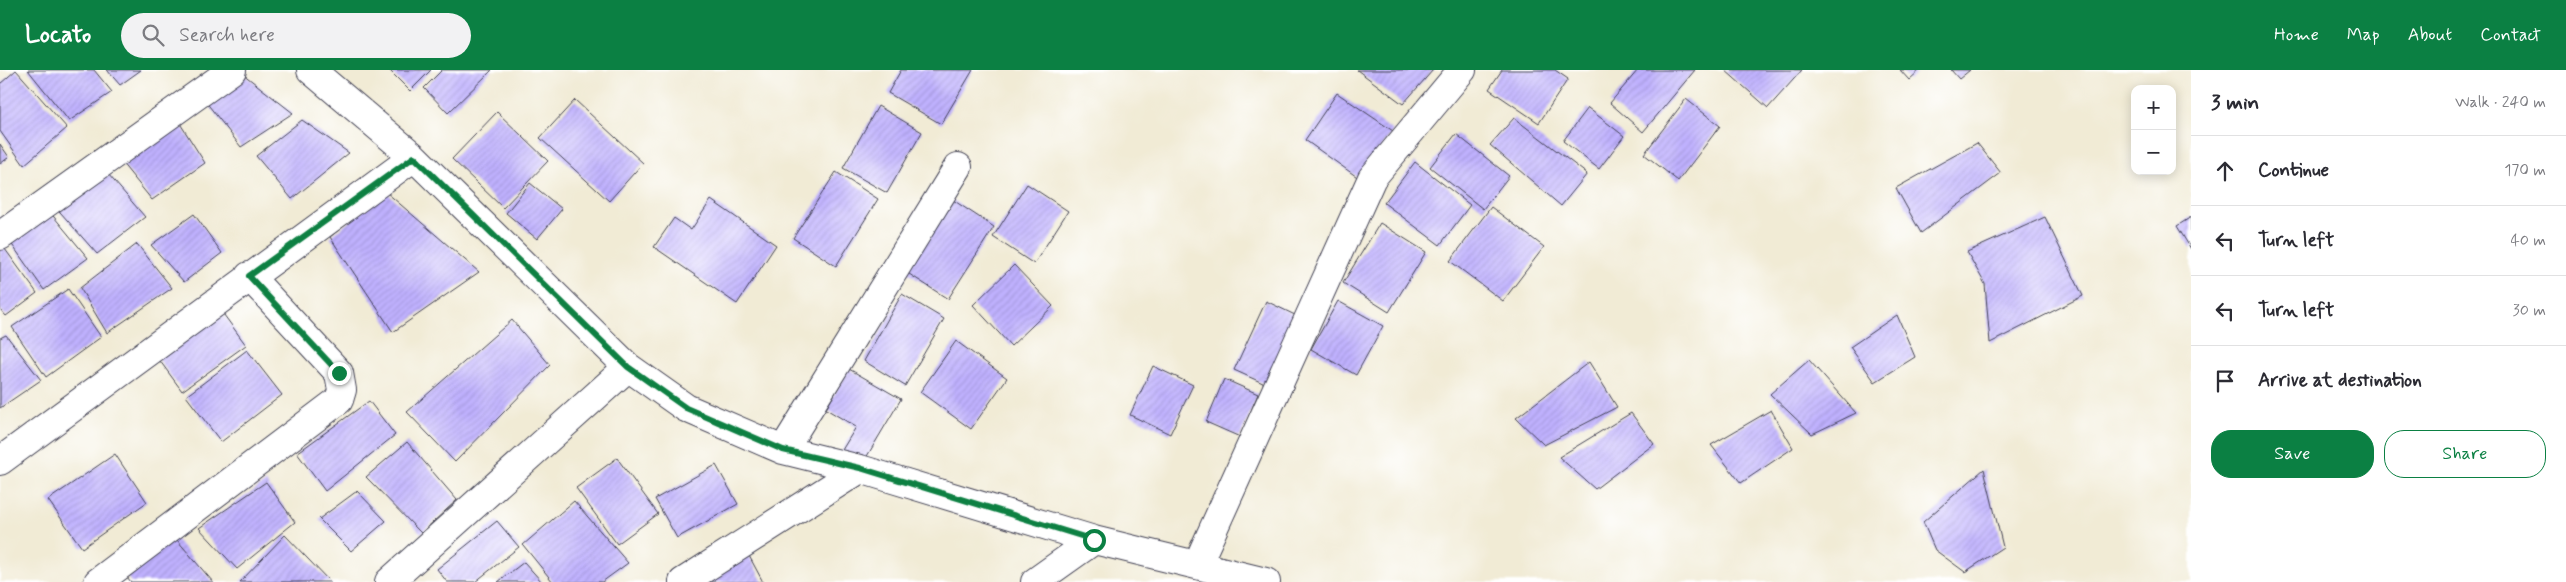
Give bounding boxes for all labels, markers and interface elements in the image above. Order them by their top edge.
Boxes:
search box [121,13,471,58]
text: Locato [25,20,91,51]
icon: search [139,21,167,49]
text: Search here [179,23,275,48]
text: Home [2274,23,2319,47]
text: Map [2347,23,2380,47]
text: About [2408,23,2452,47]
text: Contact [2480,23,2541,47]
map controls [2131,85,2176,175]
button: + [2131,85,2176,130]
text: 3 min [2211,89,2259,117]
text: Walk · 240 m [2455,92,2546,113]
button: − [2131,130,2176,175]
icon: ahead [2211,157,2239,185]
text: Continue [2258,158,2329,183]
text: 170 m [2504,160,2546,181]
icon: left [2211,227,2239,255]
text: Turn left [2258,228,2334,253]
text: 40 m [2510,230,2546,251]
icon: left [2211,297,2239,325]
text: Turn left [2258,298,2334,323]
text: 30 m [2513,300,2546,321]
route end [328,362,351,385]
icon: arrive [2211,367,2239,395]
text: Arrive at destination [2258,368,2422,393]
button: Save [2211,430,2374,478]
button: Share [2384,430,2546,478]
route start [1083,529,1106,552]

